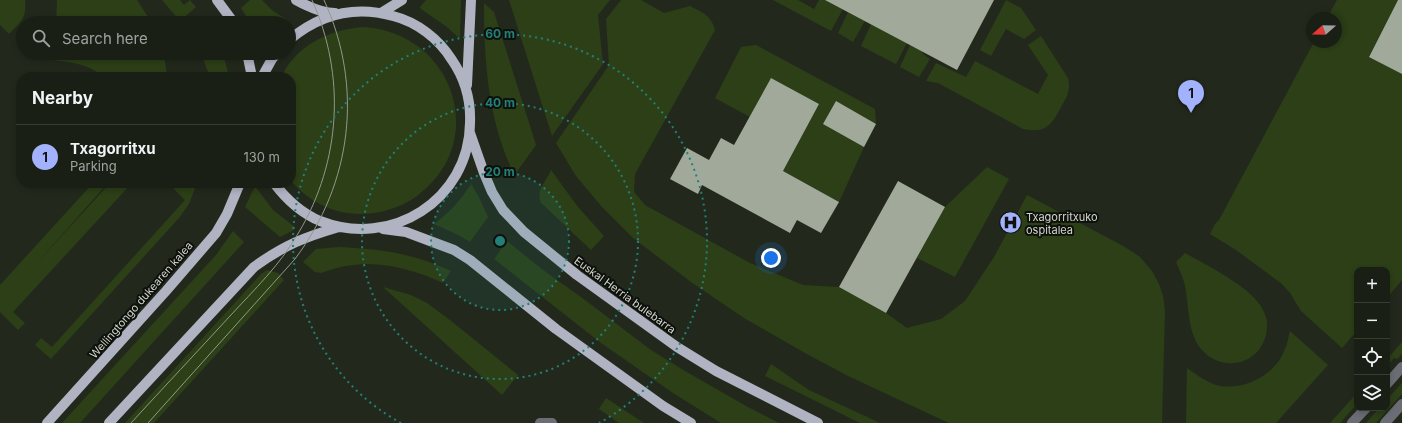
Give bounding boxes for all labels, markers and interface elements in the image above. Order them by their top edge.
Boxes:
north arrow [1306,12,1342,48]
search box [16,16,296,60]
text: 60 m [485,26,515,41]
icon: search [30,27,52,49]
text: Search here [62,29,148,48]
pin: 1 [1178,80,1204,113]
text: Nearby [32,88,93,108]
text: 40 m [485,95,515,110]
text: Txagorritxu [70,139,156,158]
text: 1 [42,149,48,165]
text: 130 m [243,149,280,165]
text: Parking [70,158,117,174]
text: 20 m [485,164,515,179]
hospital icon: Txagorritxuko ospitalea [997,210,1023,236]
place label: Txagorritxuko ospitalea [1026,210,1098,237]
centre of rings [493,234,507,248]
street label: Wellingtongo dukearen kalea [86,239,196,361]
your location [761,248,781,268]
street label: Euskal Herria bulebarra [572,253,678,337]
map controls [1354,267,1390,411]
button: + [1354,267,1390,303]
button: − [1354,303,1390,339]
button: locate [1354,339,1390,375]
button: layers [1354,375,1390,411]

